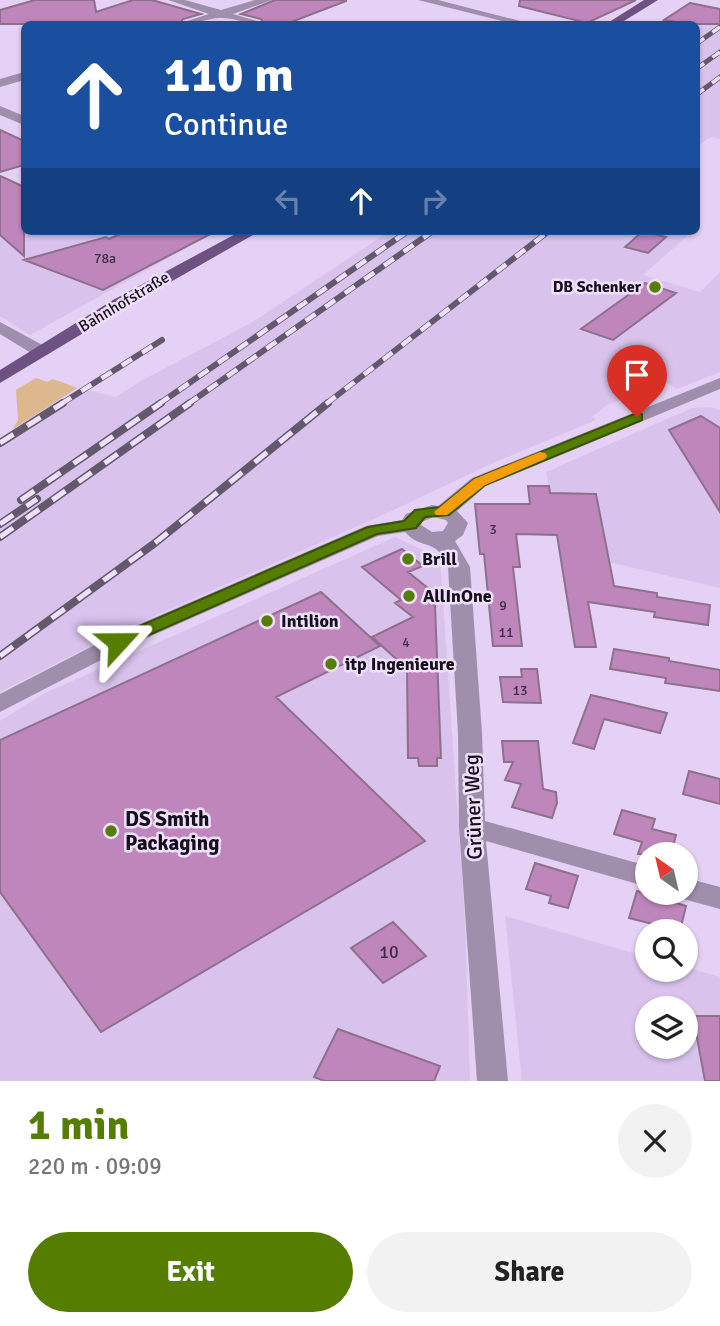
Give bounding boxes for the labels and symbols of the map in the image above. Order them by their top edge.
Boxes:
house number: 78a [94,250,116,267]
street label: Bahnhofstraße [75,267,173,337]
place label: DB Schenker [553,277,642,297]
marker: DB Schenker [647,279,663,295]
pin [607,345,667,417]
house number: 3 [489,521,497,538]
place label: Brill [422,548,457,570]
marker: Brill [400,551,416,567]
place label: AllInOne [423,585,492,607]
marker: AllInOne [401,588,417,604]
house number: 9 [499,597,507,614]
position arrow [81,605,155,679]
place label: Intilion [281,610,339,632]
marker: Intilion [259,613,275,629]
house number: 11 [498,624,514,641]
house number: 4 [402,634,410,651]
place label: itp Ingenieure [345,653,455,675]
marker: itp Ingenieure [323,656,339,672]
house number: 13 [512,682,528,699]
street label: Grüner Weg [458,754,488,860]
place label: DS Smith Packaging [125,806,220,856]
marker: DS Smith Packaging [103,823,119,839]
north arrow [635,842,698,905]
house number: 10 [379,941,399,963]

